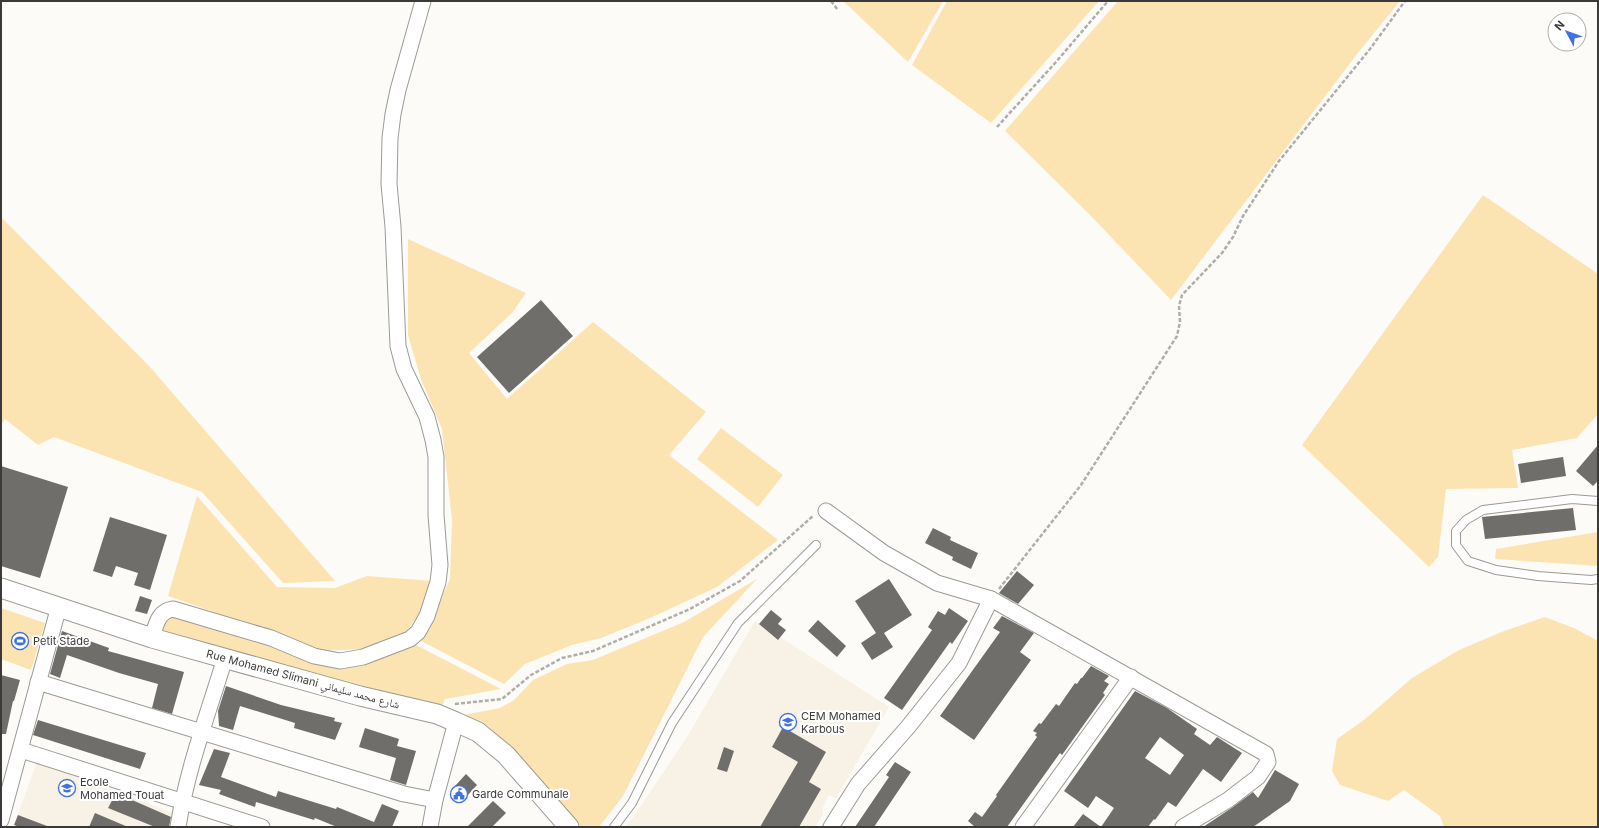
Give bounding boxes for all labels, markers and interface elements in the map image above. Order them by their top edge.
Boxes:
north arrow [1547,12,1587,52]
text: N [1551,18,1567,33]
sports icon: Petit Stade [10,631,30,651]
place label: Petit Stade [33,634,89,648]
street label: Rue Mohamed Slimani شارع محمد سليماني [204,646,401,713]
place label: CEM Mohamed Karbous [801,709,881,736]
school or university icon: CEM Mohamed Karbous [778,712,798,732]
place label: Ecole Mohamed Touat [80,775,165,802]
school or university icon: Ecole Mohamed Touat [57,778,77,798]
public building icon: Garde Communale [449,784,469,804]
place label: Garde Communale [472,787,569,801]

